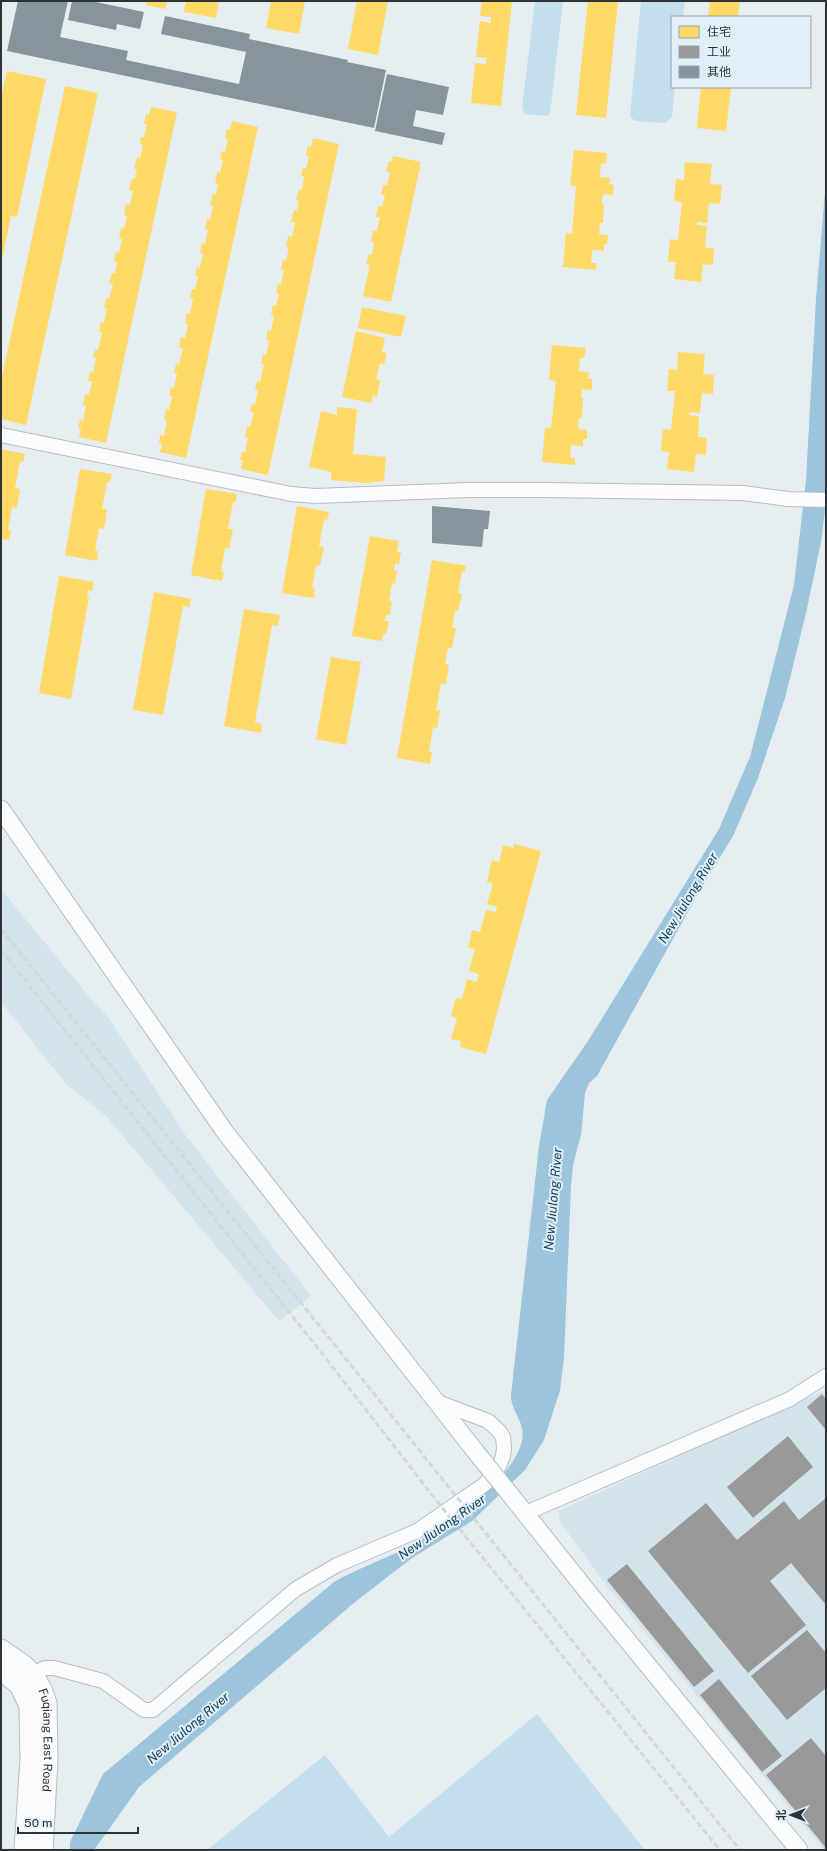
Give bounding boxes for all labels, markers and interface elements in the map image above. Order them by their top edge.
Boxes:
legend [671,16,811,88]
text: 住宅 [707,25,731,39]
text: 工业 [707,45,731,59]
text: 其他 [707,65,731,79]
water label: New Jiulong River [655,850,721,946]
water label: New Jiulong River [541,1147,565,1251]
water label: New Jiulong River [395,1491,489,1563]
street label: Fuqiang East Road [35,1686,55,1792]
water label: New Jiulong River [144,1689,232,1767]
north arrow [771,1795,811,1835]
scale bar [18,1809,138,1835]
text: 北 [775,1810,787,1821]
text: 50 m [24,1816,52,1830]

